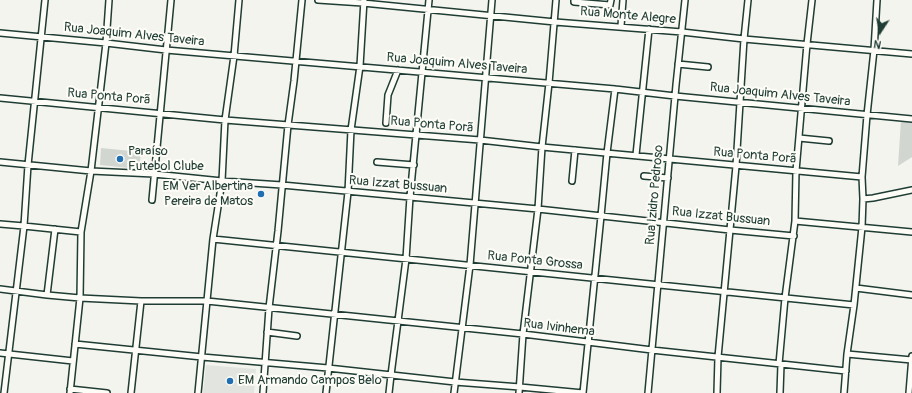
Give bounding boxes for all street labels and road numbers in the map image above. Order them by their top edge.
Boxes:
street label: Rua Monte Alegre [579,4,677,28]
street label: Rua Joaquim Alves Taveira [63,20,205,50]
street label: Rua Joaquim Alves Taveira [386,50,528,78]
street label: Rua Joaquim Alves Taveira [709,80,851,110]
street label: Rua Ponta Porã [67,86,151,108]
street label: Rua Ponta Porã [390,114,474,136]
street label: Rua Izidro Pedroso [643,144,667,246]
street label: Rua Ponta Porã [713,145,797,167]
street label: Rua Izzat Bussuan [348,173,448,197]
street label: Rua Izzat Bussuan [671,204,771,230]
street label: Rua Ponta Grossa [486,248,584,274]
street label: Rua Ivinhema [522,316,596,340]

